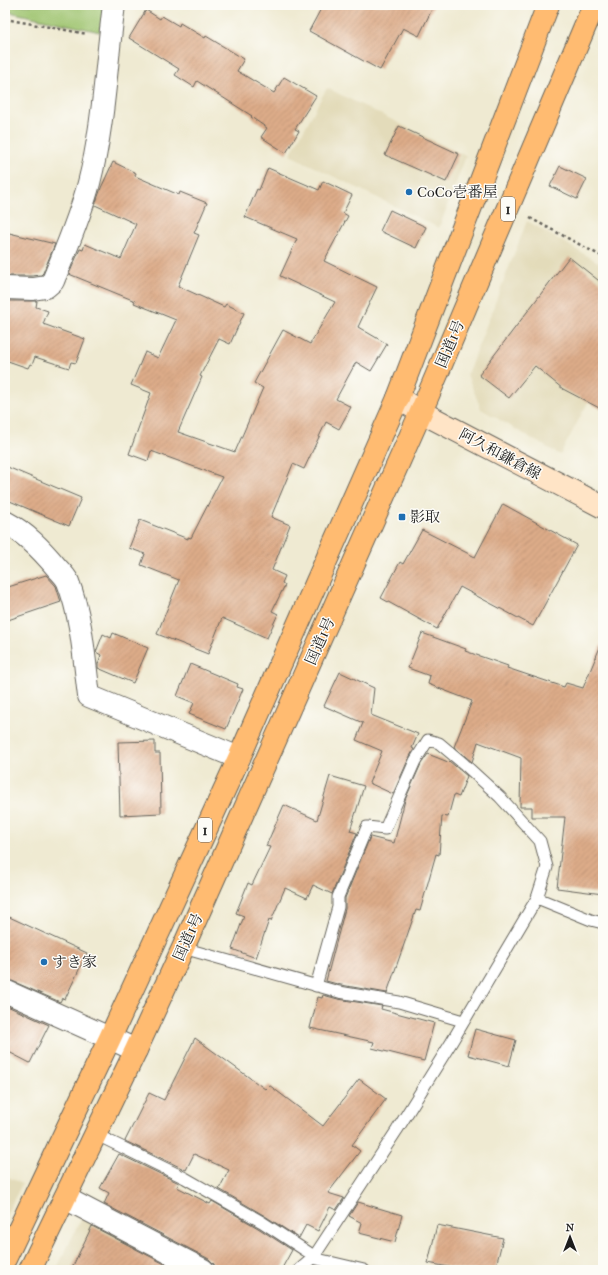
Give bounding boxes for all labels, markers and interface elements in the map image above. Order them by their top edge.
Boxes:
place label: CoCo壱番屋 [417,183,497,201]
marker: CoCo壱番屋 [404,187,414,197]
road number: 1 [501,197,515,221]
street label: 国道1号 [432,317,468,371]
street label: 阿久和鎌倉線 [456,425,544,483]
place label: 影取 [410,508,440,526]
marker: 影取 [397,512,407,522]
street label: 国道1号 [302,614,338,668]
road number: 1 [198,818,212,842]
street label: 国道1号 [170,910,206,964]
place label: すき家 [52,953,97,971]
marker: すき家 [39,957,49,967]
north arrow [550,1217,590,1257]
text: N [566,1221,575,1234]

